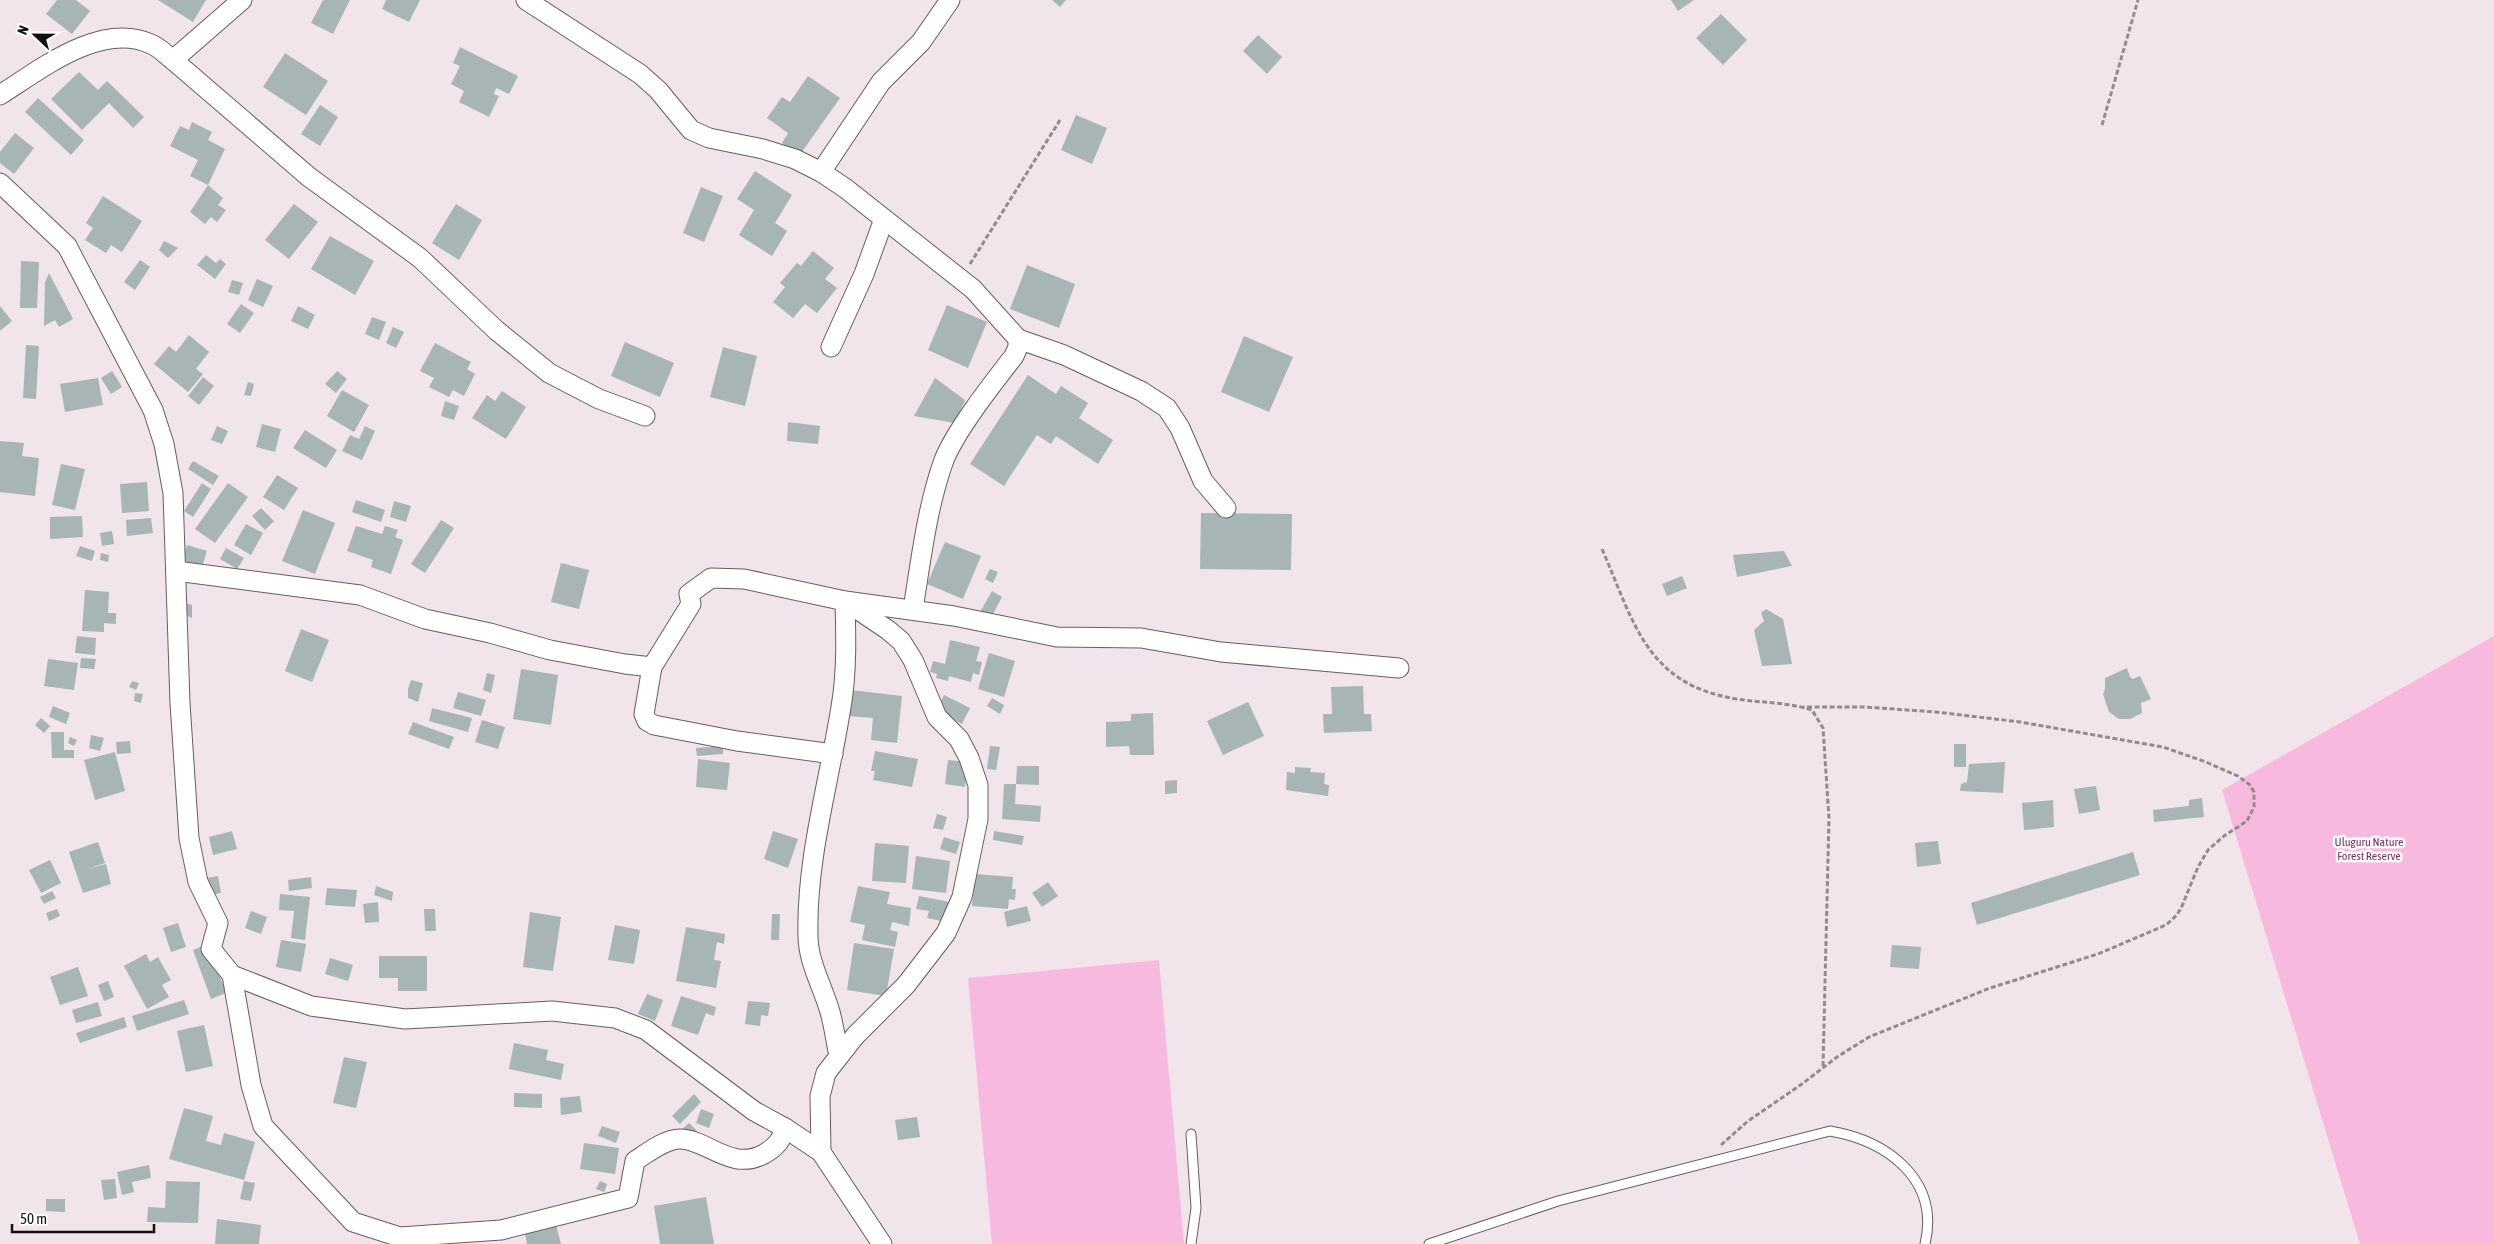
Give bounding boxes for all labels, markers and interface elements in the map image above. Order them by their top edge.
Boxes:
north arrow [10,10,60,60]
text: N [14,23,32,37]
park label: Uluguru Nature Forest Reserve [2335,835,2403,863]
scale bar [12,1202,155,1234]
text: 50 m [20,1210,47,1227]

